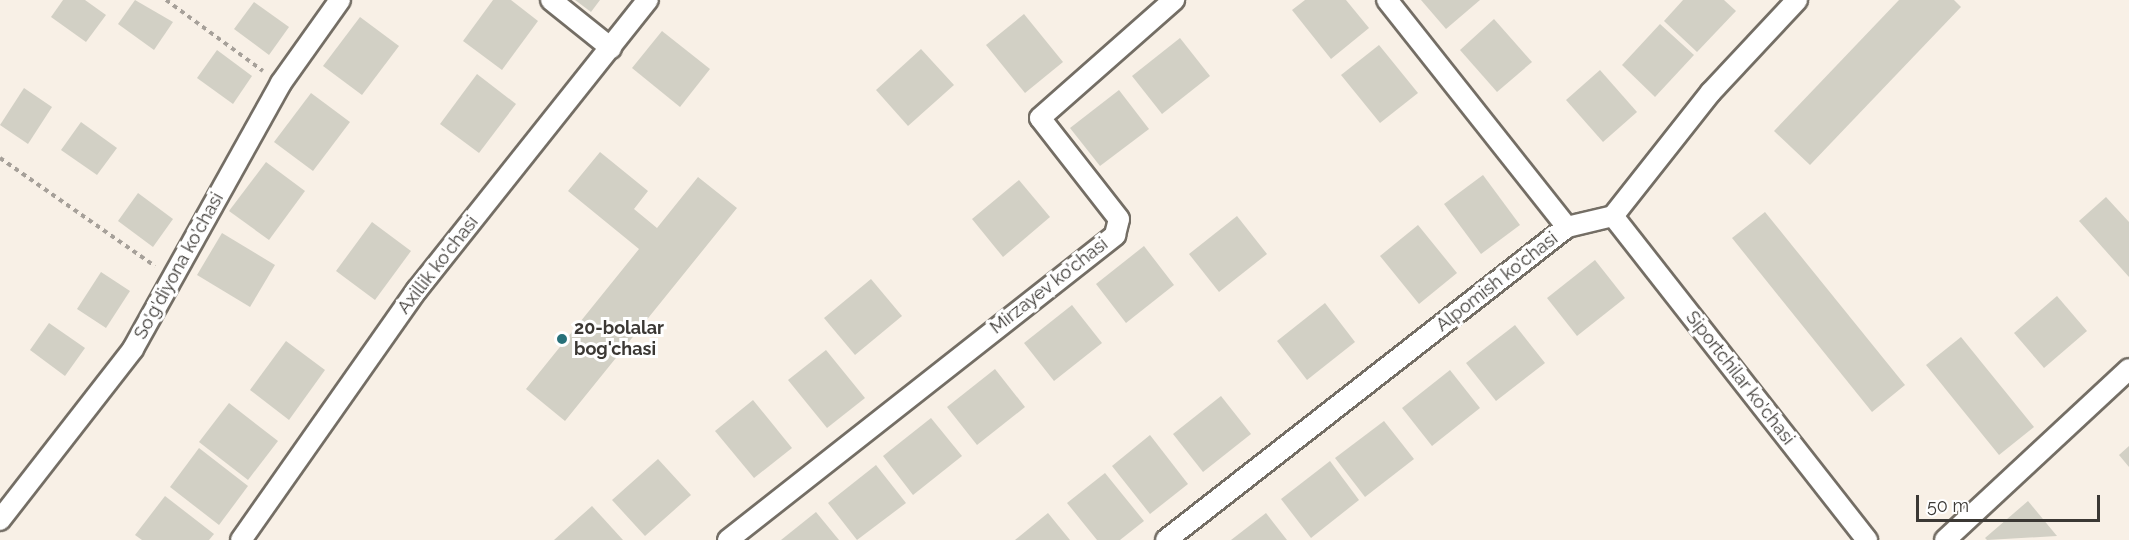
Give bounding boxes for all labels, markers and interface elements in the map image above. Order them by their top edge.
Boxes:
street label: So'g'diyona ko'chasi [130,189,228,343]
street label: Axillik ko'chasi [393,212,483,318]
street label: Alpomish ko'chasi [1432,228,1562,336]
street label: Mirzayev ko'chasi [986,233,1112,339]
street label: Siportchilar ko'chasi [1681,307,1799,449]
place label: 20-bolalar bog'chasi [574,318,664,360]
marker: 20-bolalar bog'chasi [555,332,569,346]
scale bar [1919,483,2104,521]
text: 50 m [1927,495,1969,516]

